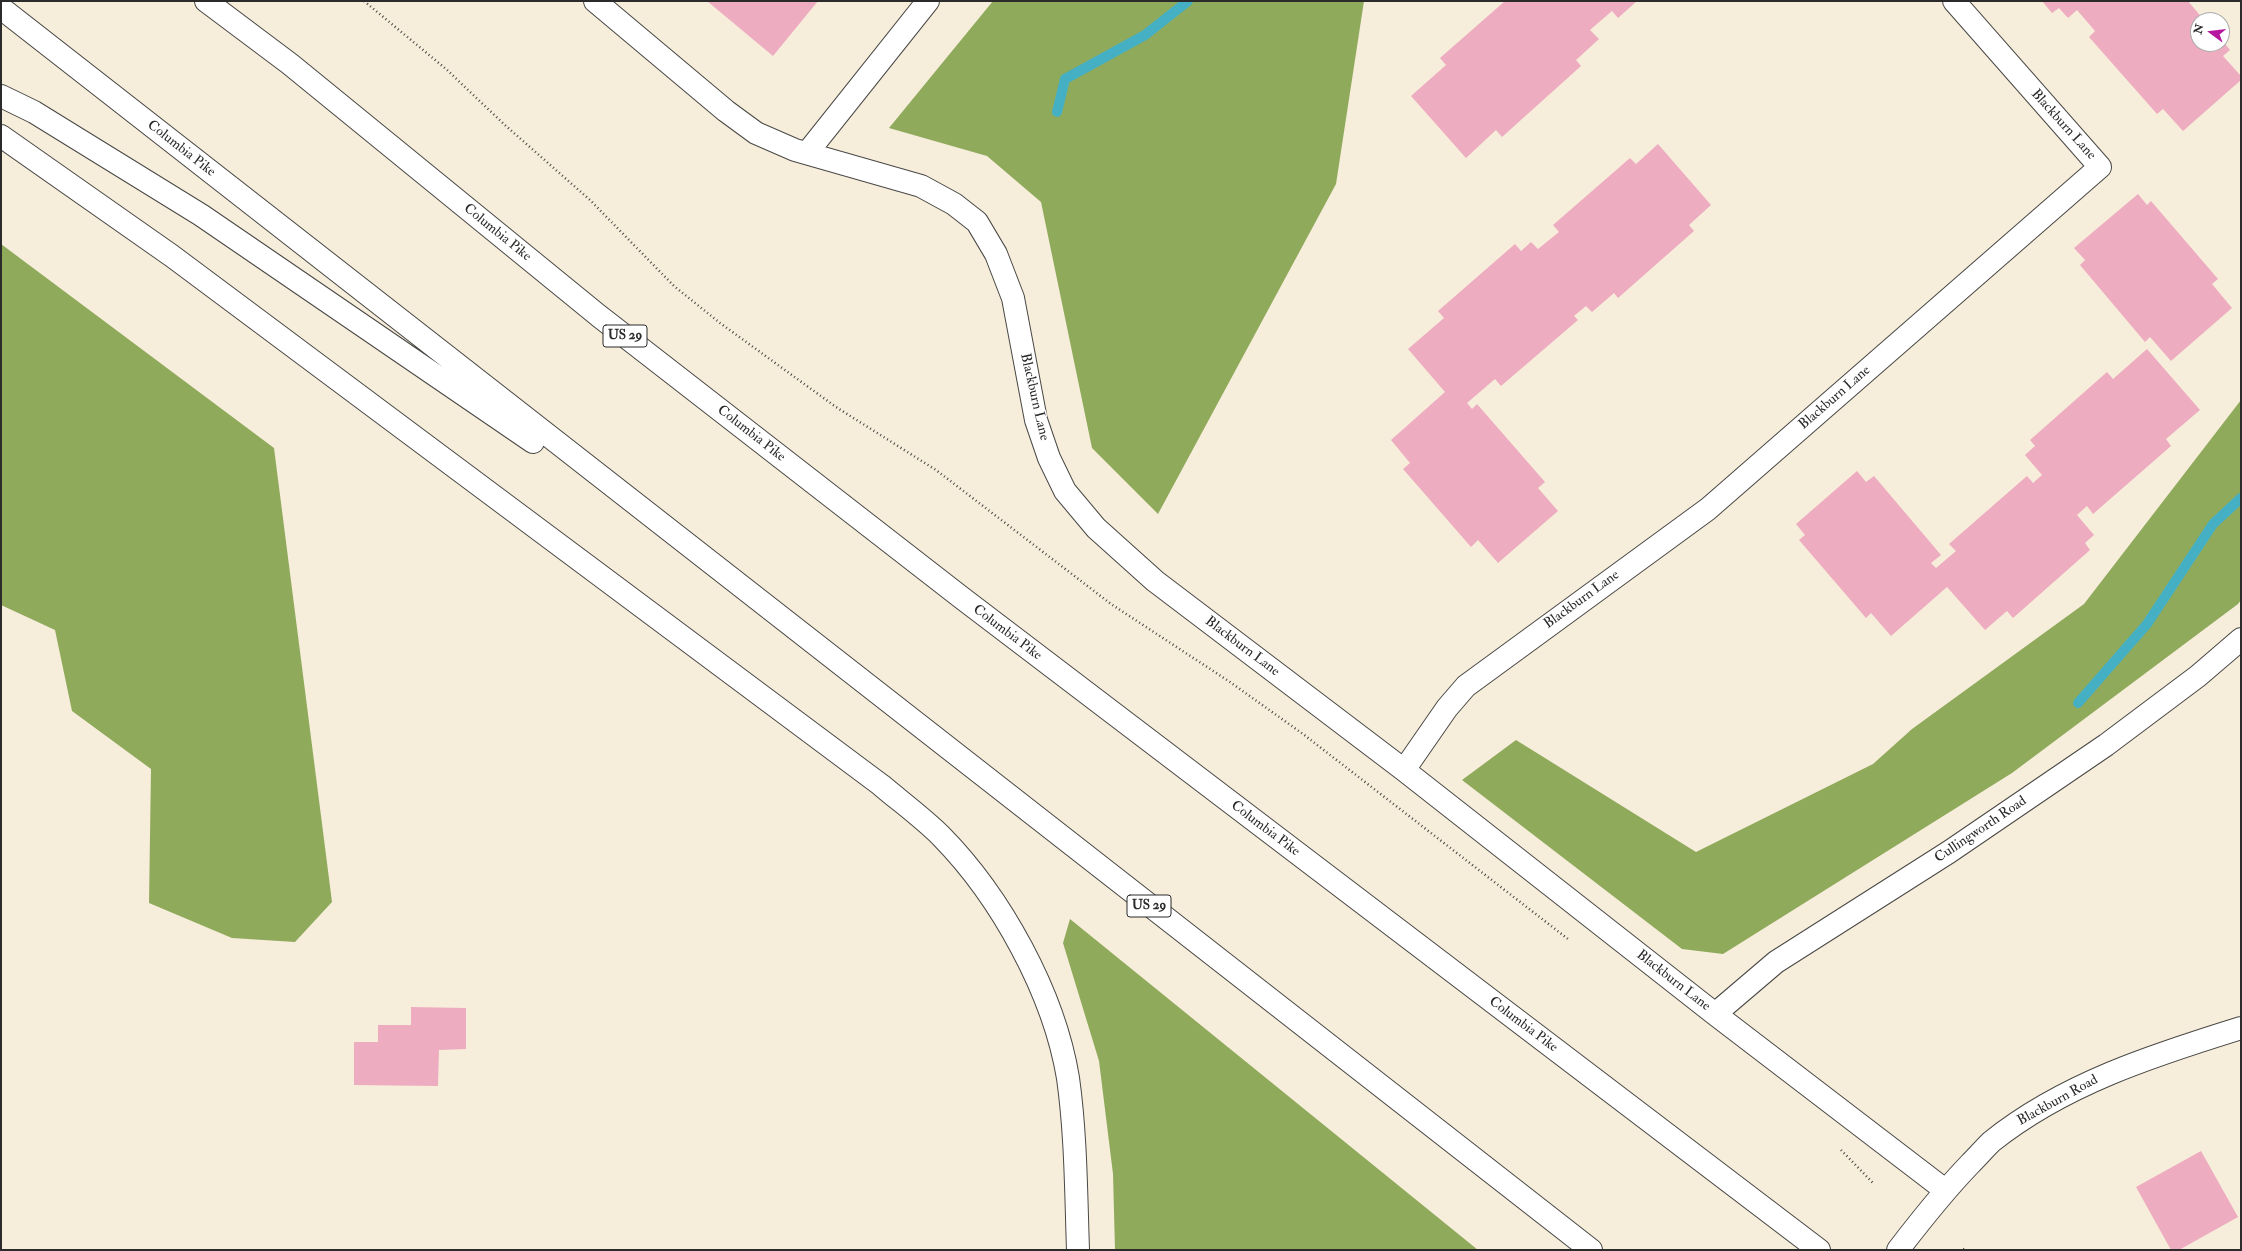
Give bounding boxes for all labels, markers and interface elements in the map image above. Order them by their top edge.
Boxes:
north arrow [2190,12,2230,52]
text: N [2191,23,2206,35]
street label: Blackburn Lane [2027,86,2099,164]
street label: Columbia Pike [144,117,218,181]
street label: Columbia Pike [460,201,534,265]
road number: US 29 [603,325,647,347]
street label: Blackburn Lane [1016,352,1052,442]
street label: Blackburn Lane [1796,362,1874,434]
street label: Columbia Pike [714,402,788,466]
street label: Blackburn Lane [1541,567,1623,633]
street label: Columbia Pike [969,602,1045,664]
street label: Blackburn Lane [1201,613,1283,681]
street label: Cullingworth Road [1932,793,2030,867]
street label: Columbia Pike [1227,798,1303,860]
road number: US 29 [1127,895,1171,917]
street label: Blackburn Lane [1633,947,1713,1015]
street label: Columbia Pike [1485,994,1561,1056]
street label: Blackburn Road [2015,1072,2101,1130]

